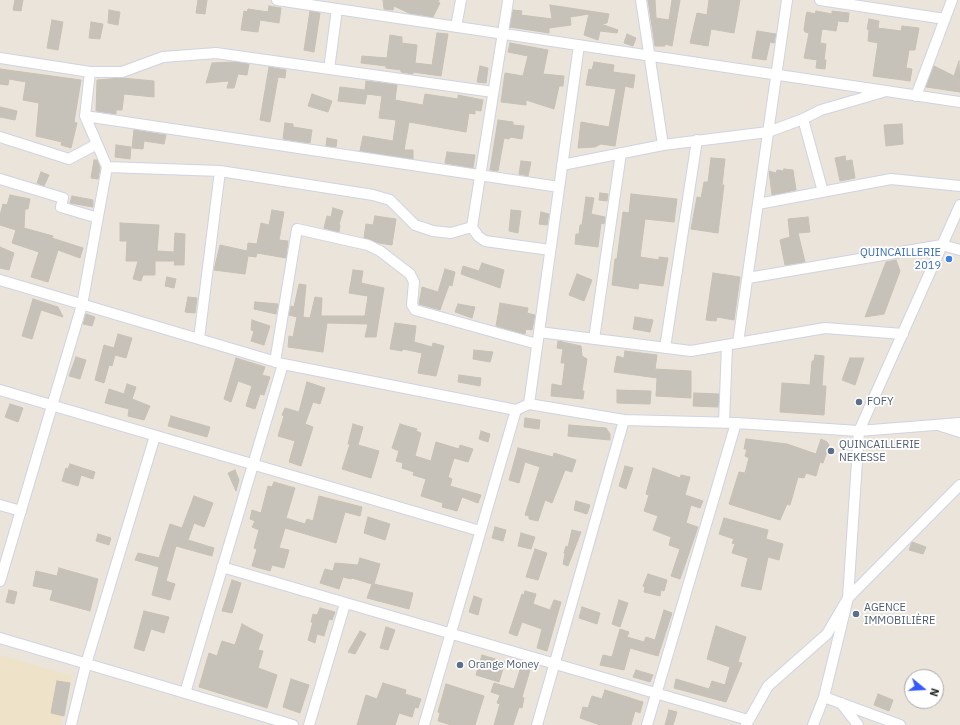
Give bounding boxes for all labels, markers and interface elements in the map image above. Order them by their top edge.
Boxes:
place label: QUINCAILLERIE 2019 [860,246,941,272]
marker: QUINCAILLERIE 2019 [944,254,954,264]
place label: FOFY [867,395,893,409]
marker: FOFY [854,397,864,407]
place label: QUINCAILLERIE NEKESSE [839,438,920,464]
marker: QUINCAILLERIE NEKESSE [826,446,836,456]
place label: AGENCE IMMOBILIÈRE [864,601,935,627]
marker: AGENCE IMMOBILIÈRE [851,609,861,619]
place label: Orange Money [468,658,539,672]
marker: Orange Money [455,660,465,670]
north arrow [904,669,944,709]
text: N [927,686,942,698]

